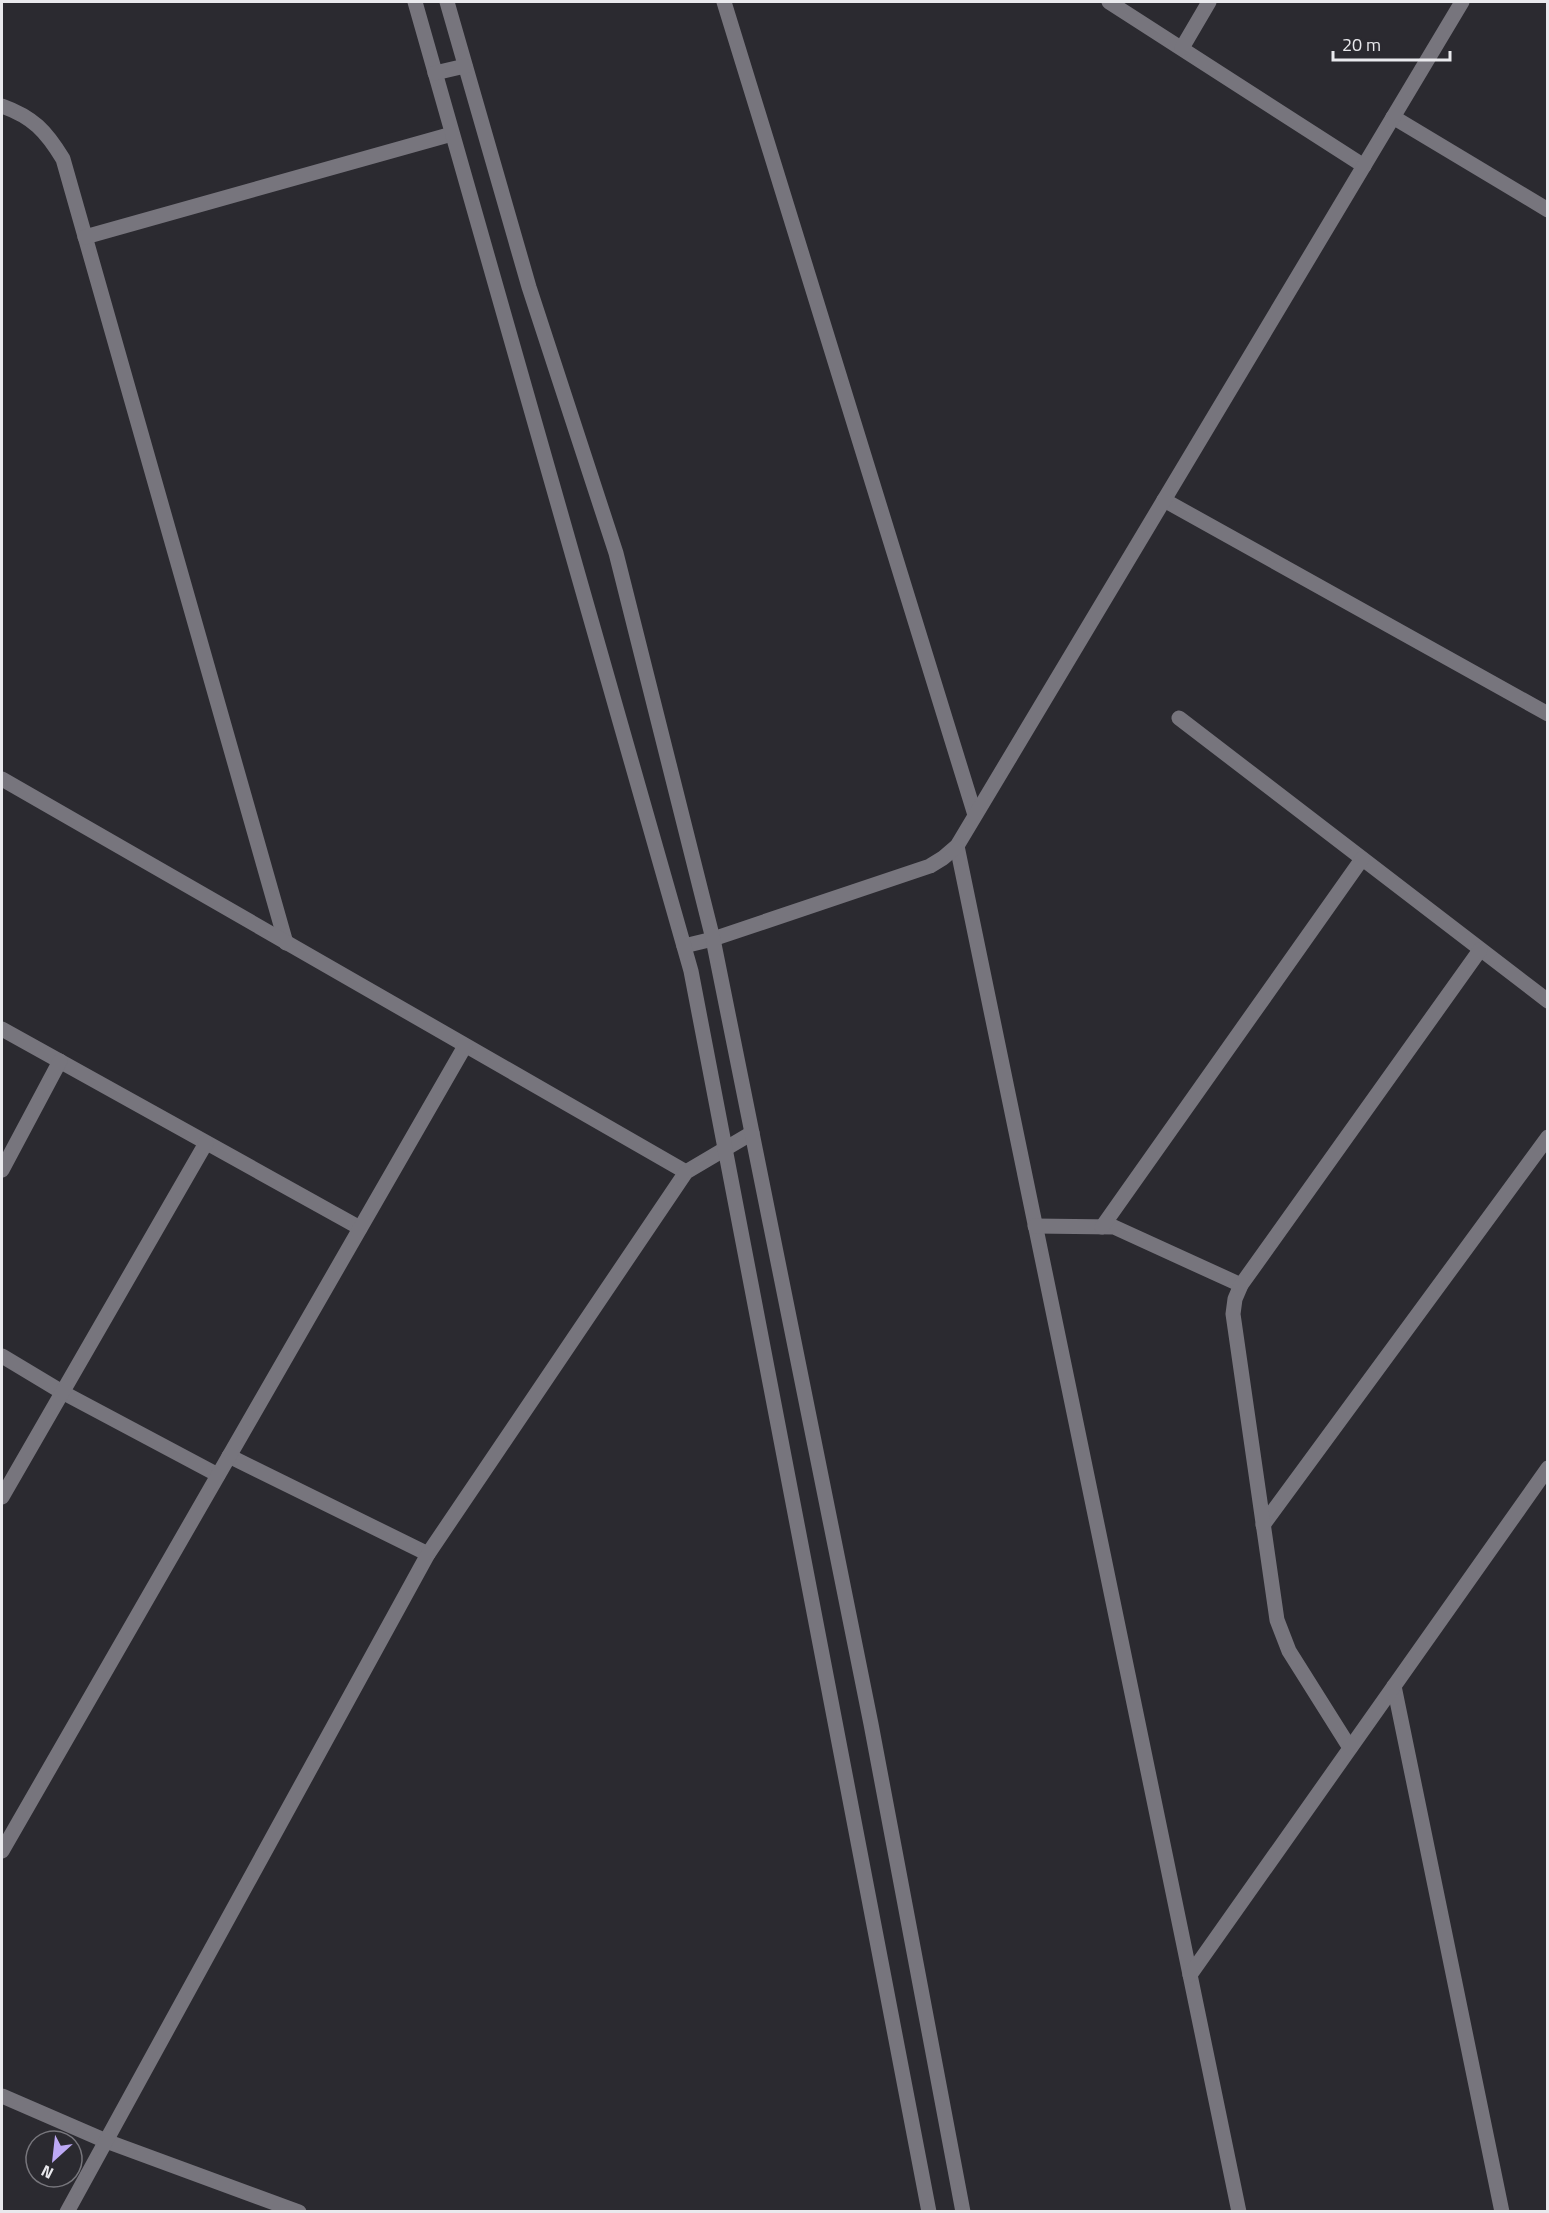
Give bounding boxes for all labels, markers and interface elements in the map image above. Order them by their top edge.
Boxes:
scale bar [1333,24,1450,62]
text: 20 m [1342,31,1381,58]
north arrow [24,2129,84,2189]
text: N [37,2159,58,2186]

